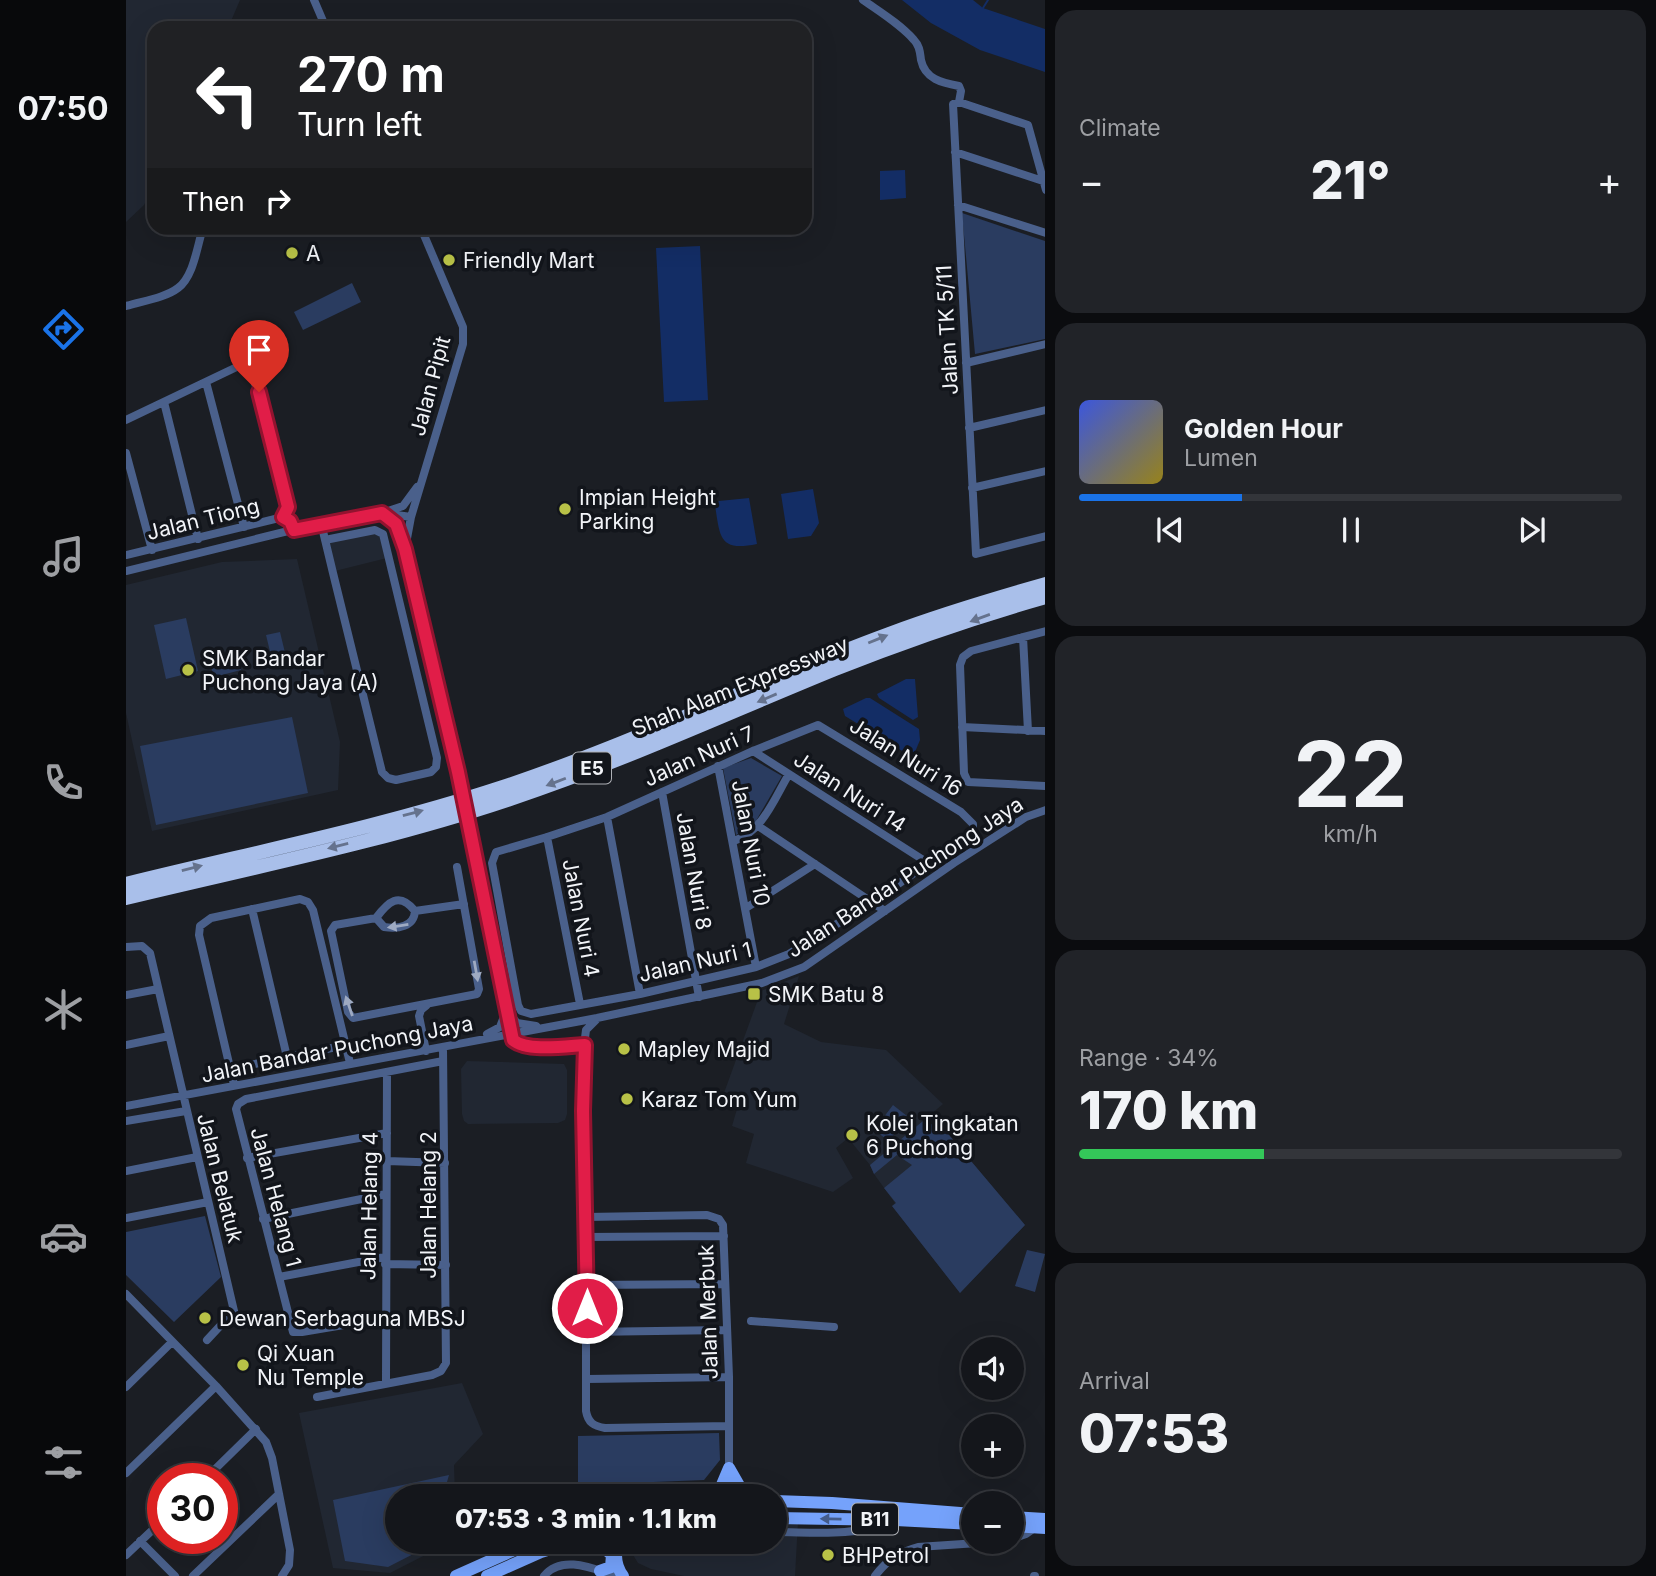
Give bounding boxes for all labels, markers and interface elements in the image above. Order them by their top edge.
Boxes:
text: 270 m [297,45,445,104]
icon: left [182,49,273,140]
text: 07:50 [17,89,109,128]
text: Turn left [297,105,422,144]
text: Climate [1079,114,1161,142]
text: 21° [1310,149,1391,212]
text: − [1079,158,1104,204]
text: + [1597,158,1622,204]
icon: right [259,182,297,220]
text: Then [182,186,245,217]
place label: A [306,241,321,266]
marker: A [284,245,300,261]
place label: Friendly Mart [463,248,595,273]
marker: Friendly Mart [441,252,457,268]
street label: Jalan TK 5/11 [931,264,963,396]
icon: directions [39,305,88,354]
pin [229,320,289,392]
icon: arrive [240,331,278,369]
street label: Jalan Pipit [405,333,455,439]
text: Golden Hour [1184,413,1343,444]
text: Lumen [1184,444,1258,472]
place label: Impian Height Parking [579,485,716,534]
street label: Jalan Tiong [144,493,262,545]
marker: Impian Height Parking [557,501,573,517]
icon: previous [1151,511,1189,549]
icon: pause [1332,511,1370,549]
icon: next [1513,511,1551,549]
icon: music [39,532,88,581]
one-way arrow [970,613,991,624]
street label: Shah Alam Expressway [628,631,852,741]
one-way arrow [868,633,889,644]
place label: SMK Bandar Puchong Jaya (A) [202,646,379,695]
marker: SMK Bandar Puchong Jaya (A) [180,662,196,678]
one-way arrow [757,693,778,704]
street label: Jalan Nuri 16 [845,712,967,802]
text: 22 [1293,719,1408,829]
street label: Jalan Nuri 7 [640,721,758,791]
street label: Jalan Nuri 14 [789,747,911,837]
road number: E5 [573,752,611,783]
icon: phone [39,758,88,807]
one-way arrow [545,776,566,787]
street label: Jalan Nuri 10 [726,778,776,908]
street label: Jalan Bandar Puchong Jaya [782,791,1028,963]
one-way arrow [402,807,424,818]
street label: Jalan Nuri 8 [671,810,717,932]
text: km/h [1323,820,1378,848]
one-way arrow [327,841,349,852]
street label: Jalan Nuri 4 [557,857,605,979]
one-way arrow [181,862,203,873]
one-way arrow [387,921,409,932]
street label: Jalan Nuri 1 [636,937,754,987]
one-way arrow [470,960,481,982]
place label: SMK Batu 8 [768,982,884,1007]
icon: climate [39,985,88,1034]
marker: SMK Batu 8 [746,986,762,1002]
one-way arrow [343,995,354,1016]
street label: Jalan Bandar Puchong Jaya [199,1010,475,1088]
place label: Mapley Majid [638,1037,770,1062]
marker: Mapley Majid [616,1041,632,1057]
text: Range · 34% [1079,1044,1219,1072]
text: 170 km [1079,1079,1258,1142]
place label: Karaz Tom Yum [641,1087,797,1112]
marker: Karaz Tom Yum [619,1091,635,1107]
street label: Jalan Belatuk [192,1111,248,1246]
place label: Kolej Tingkatan 6 Puchong [866,1111,1019,1160]
street label: Jalan Helang 1 [245,1124,307,1270]
marker: Kolej Tingkatan 6 Puchong [844,1127,860,1143]
street label: Jalan Helang 2 [416,1131,441,1279]
street label: Jalan Helang 4 [355,1132,383,1280]
icon: car [39,1212,88,1261]
street label: Jalan Merbuk [693,1244,723,1380]
position arrow [550,1271,624,1345]
place label: Dewan Serbaguna MBSJ [219,1306,466,1331]
marker: Dewan Serbaguna MBSJ [197,1310,213,1326]
map controls [961,1337,1024,1554]
button: sound [961,1337,1024,1400]
place label: Qi Xuan Nu Temple [257,1341,364,1390]
marker: Qi Xuan Nu Temple [235,1357,251,1373]
text: Arrival [1079,1367,1150,1395]
text: 07:53 [1079,1402,1229,1465]
button: + [961,1414,1024,1477]
icon: filters [39,1438,88,1487]
speed limit sign: 30 [147,1463,238,1554]
button: − [961,1491,1024,1554]
text: 07:53 · 3 min · 1.1 km [455,1503,717,1534]
road number: B11 [852,1504,898,1534]
one-way arrow [820,1513,842,1524]
place label: BHPetrol [842,1543,929,1568]
marker: BHPetrol [820,1547,836,1563]

